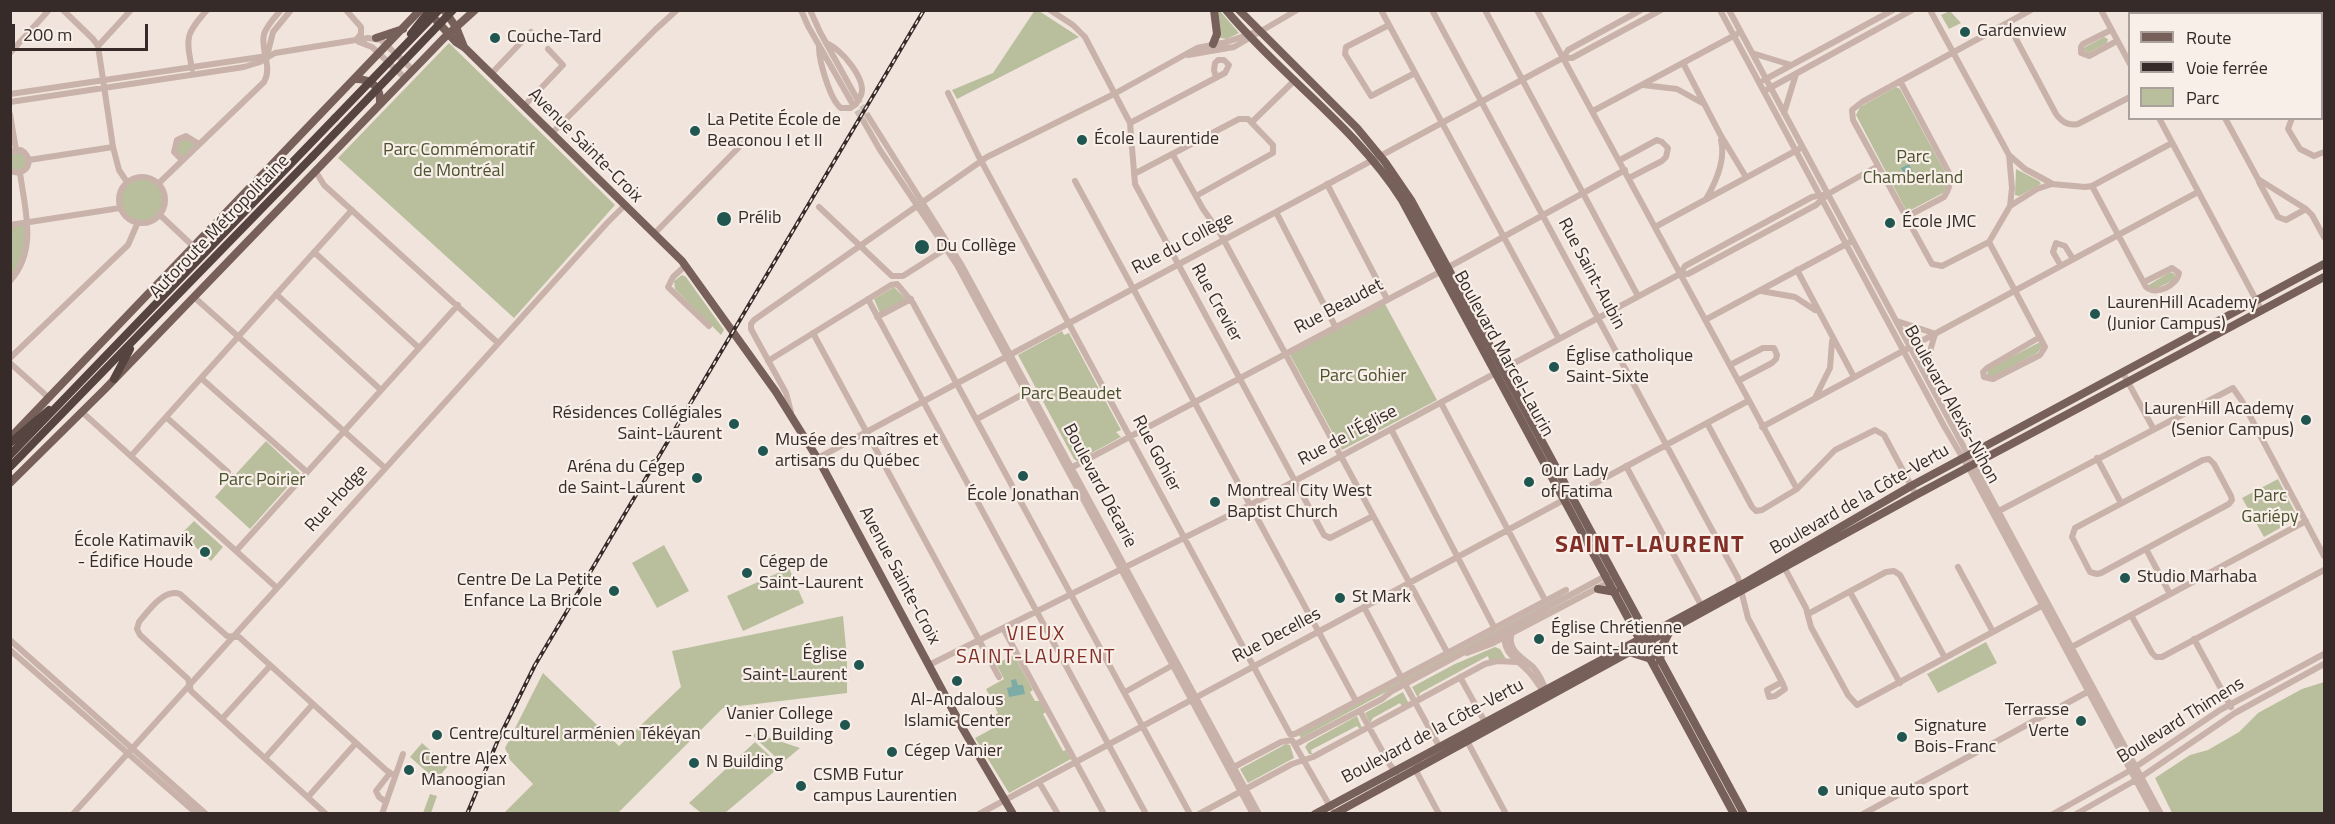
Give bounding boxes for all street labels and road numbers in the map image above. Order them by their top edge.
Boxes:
street label: Avenue Sainte-Croix [523,84,647,208]
street label: Autoroute Métropolitaine [146,151,294,303]
street label: Rue du Collège [1129,208,1237,280]
street label: Rue Saint-Aubin [1553,215,1629,333]
street label: Rue Crevier [1186,260,1246,346]
street label: Boulevard Marcel-Laurin [1448,267,1558,441]
street label: Rue Beaudet [1291,275,1387,339]
street label: Boulevard Alexis-Nihon [1899,322,2003,488]
street label: Rue de l'Église [1295,401,1401,471]
street label: Rue Gohier [1127,412,1185,496]
street label: Boulevard Décarie [1057,420,1141,552]
street label: Boulevard de la Côte-Vertu [1767,440,1953,560]
street label: Rue Hodge [301,461,373,537]
street label: Avenue Sainte-Croix [853,503,945,649]
street label: Rue Decelles [1229,604,1325,668]
street label: Boulevard Thimens [2114,673,2248,769]
street label: Boulevard de la Côte-Vertu [1338,675,1528,789]

